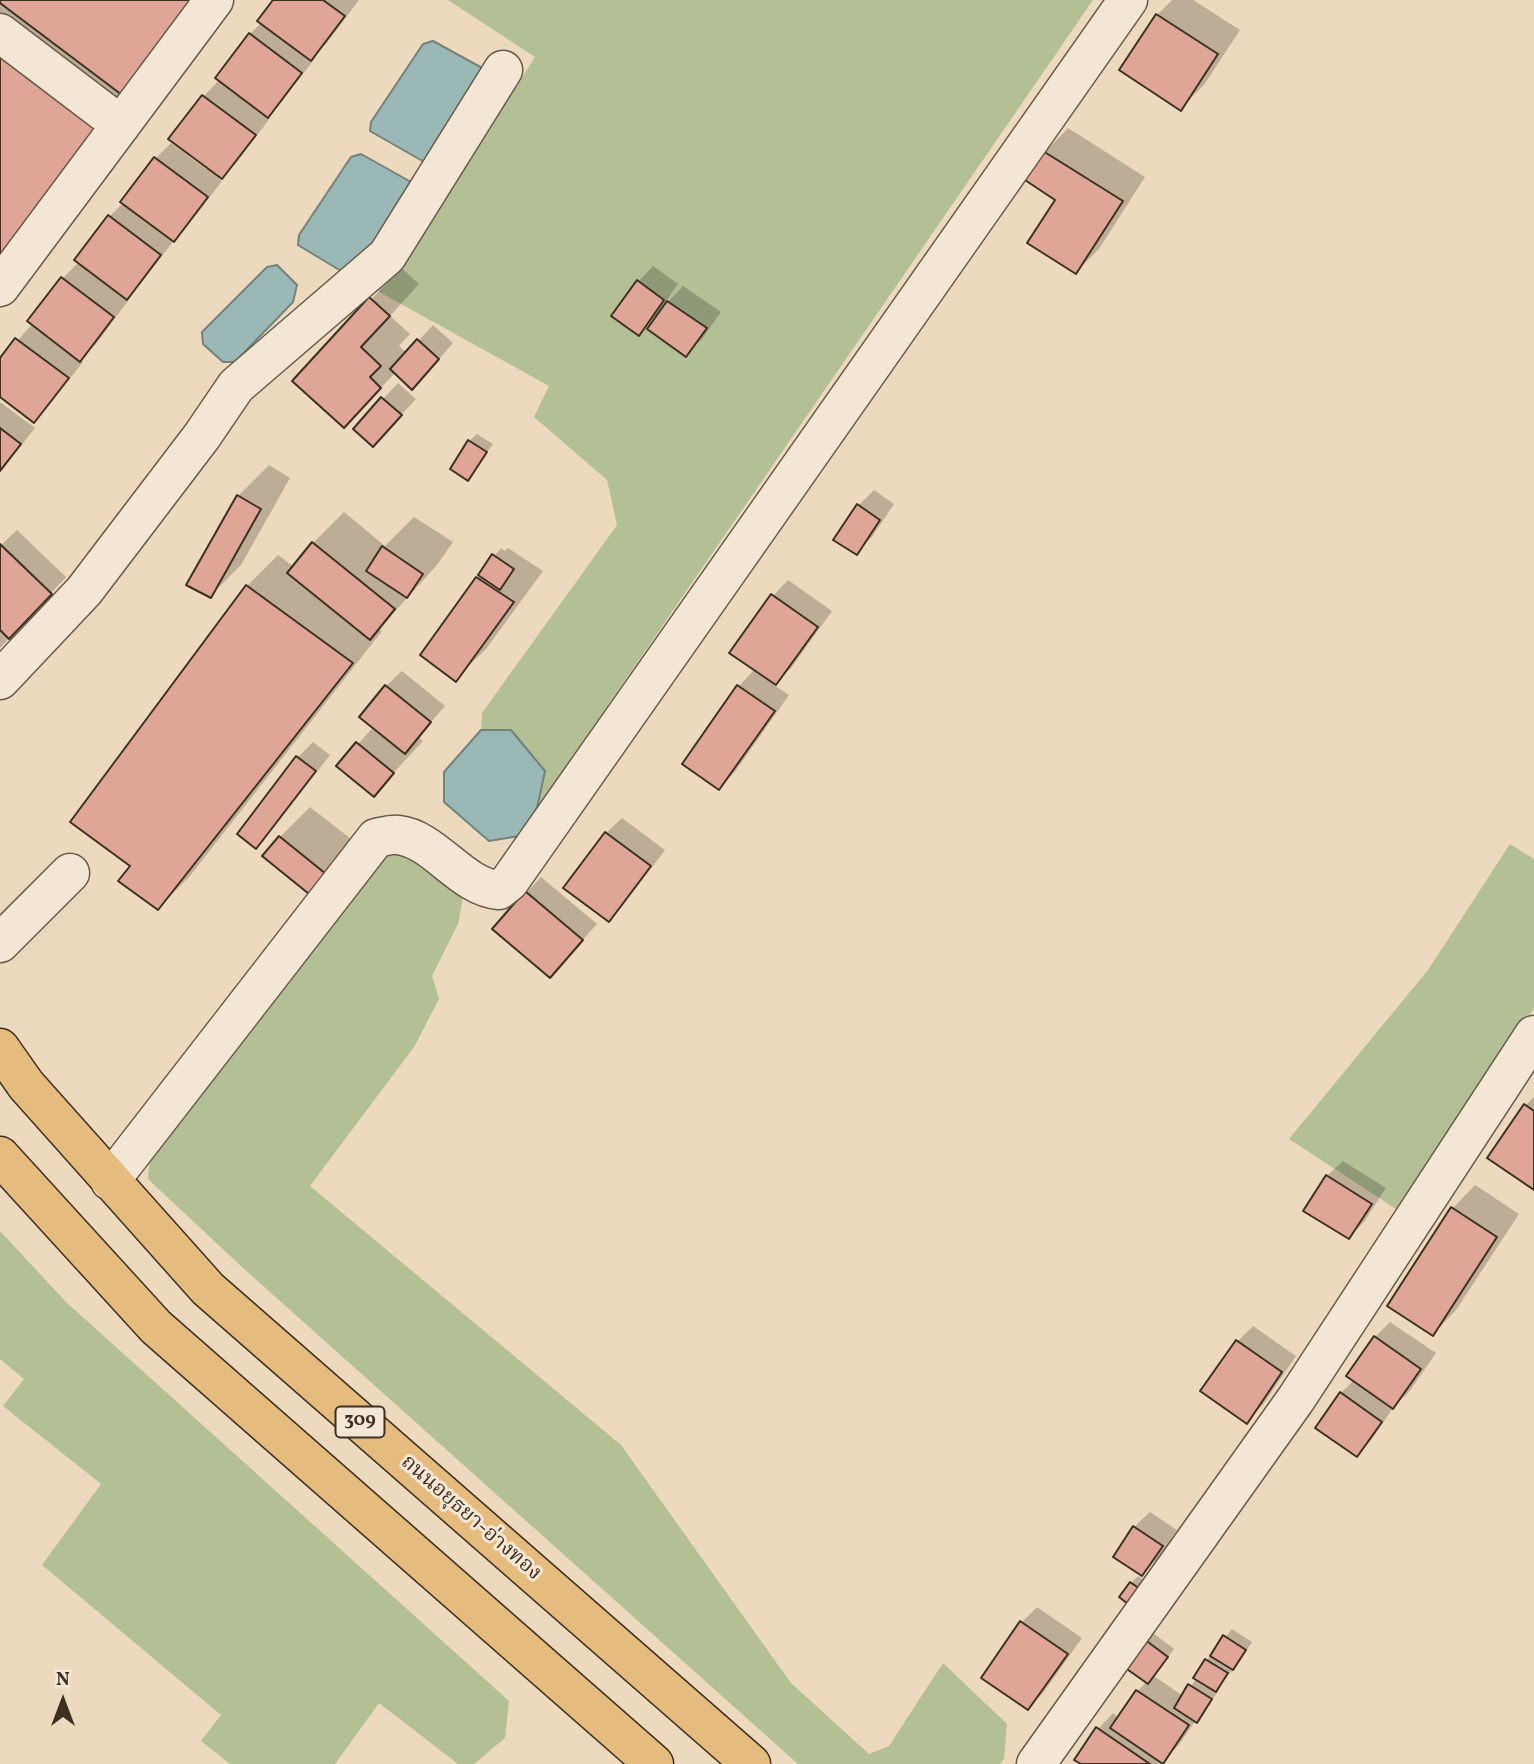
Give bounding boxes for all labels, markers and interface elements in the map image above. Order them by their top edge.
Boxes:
road number: 309 [336,1406,384,1438]
street label: ถนนอยุธยา-อ่างทอง [394,1451,546,1587]
north arrow [28,1666,98,1736]
text: N [56,1667,70,1693]

